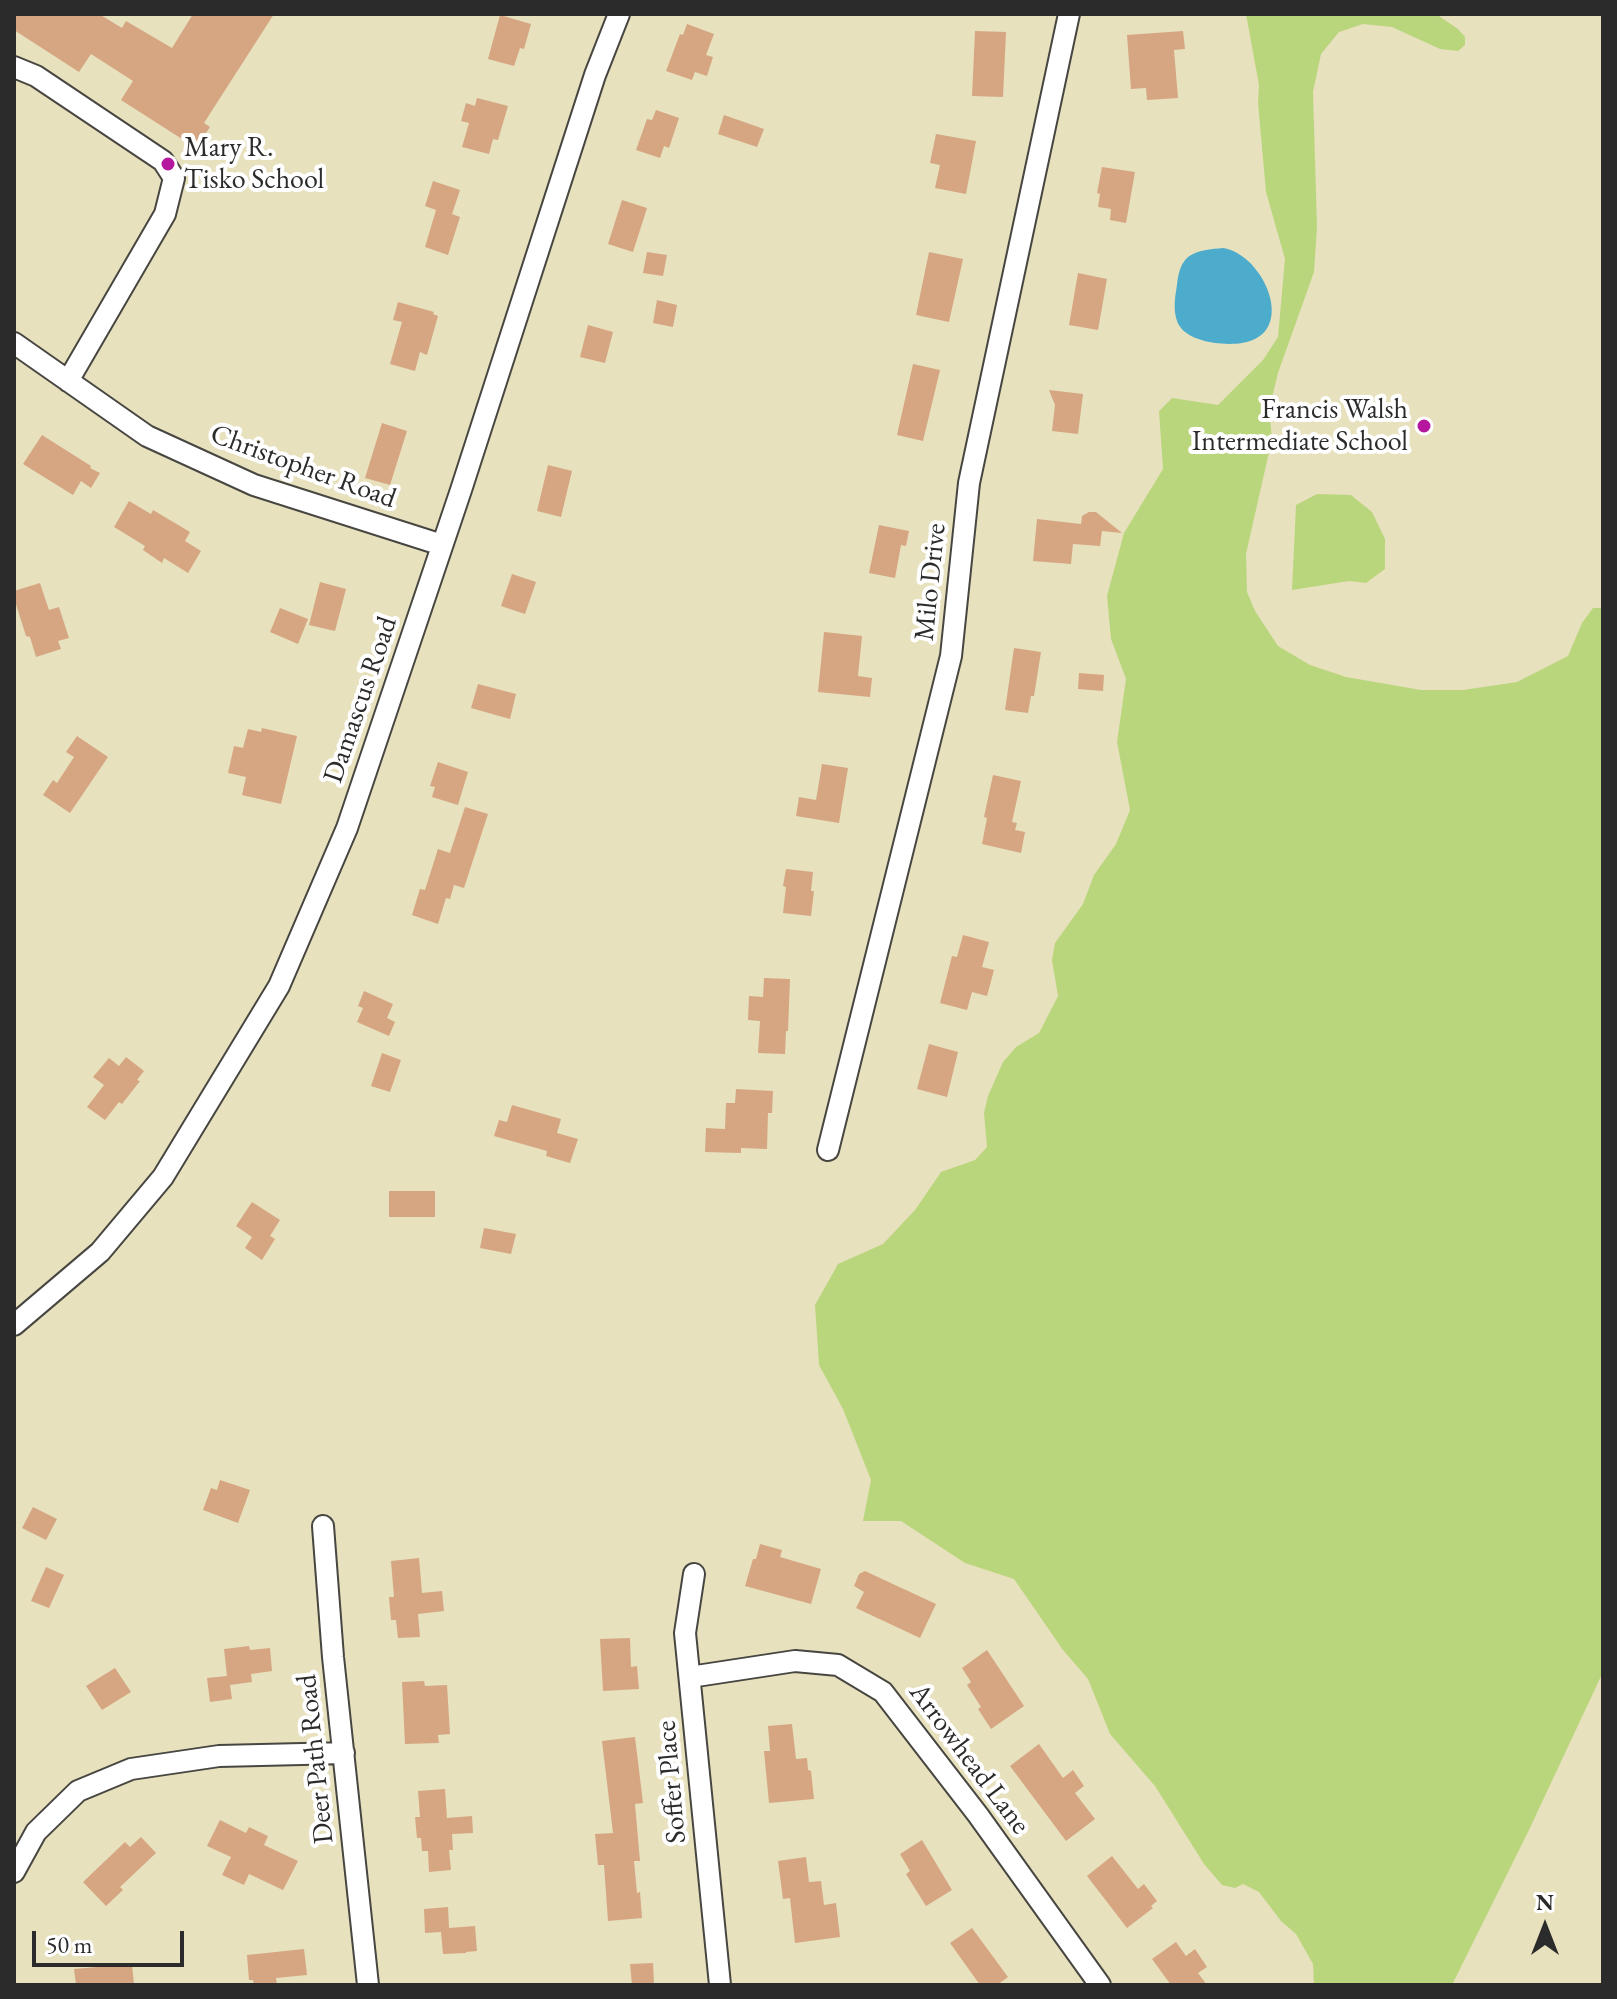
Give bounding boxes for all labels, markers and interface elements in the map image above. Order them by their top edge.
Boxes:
place label: Mary R. Tisko School [184,131,324,197]
marker: Mary R. Tisko School [159,155,177,173]
place label: Francis Walsh Intermediate School [1192,393,1408,459]
marker: Francis Walsh Intermediate School [1415,417,1433,435]
street label: Christopher Road [206,418,400,516]
street label: Milo Drive [908,522,954,642]
street label: Damascus Road [317,612,405,788]
street label: Deer Path Road [290,1673,342,1845]
street label: Arrowhead Lane [901,1677,1037,1841]
street label: Soffer Place [650,1719,694,1845]
north arrow [1505,1887,1585,1967]
text: N [1536,1888,1554,1917]
scale bar [36,1915,188,1965]
text: 50 m [46,1929,93,1960]

